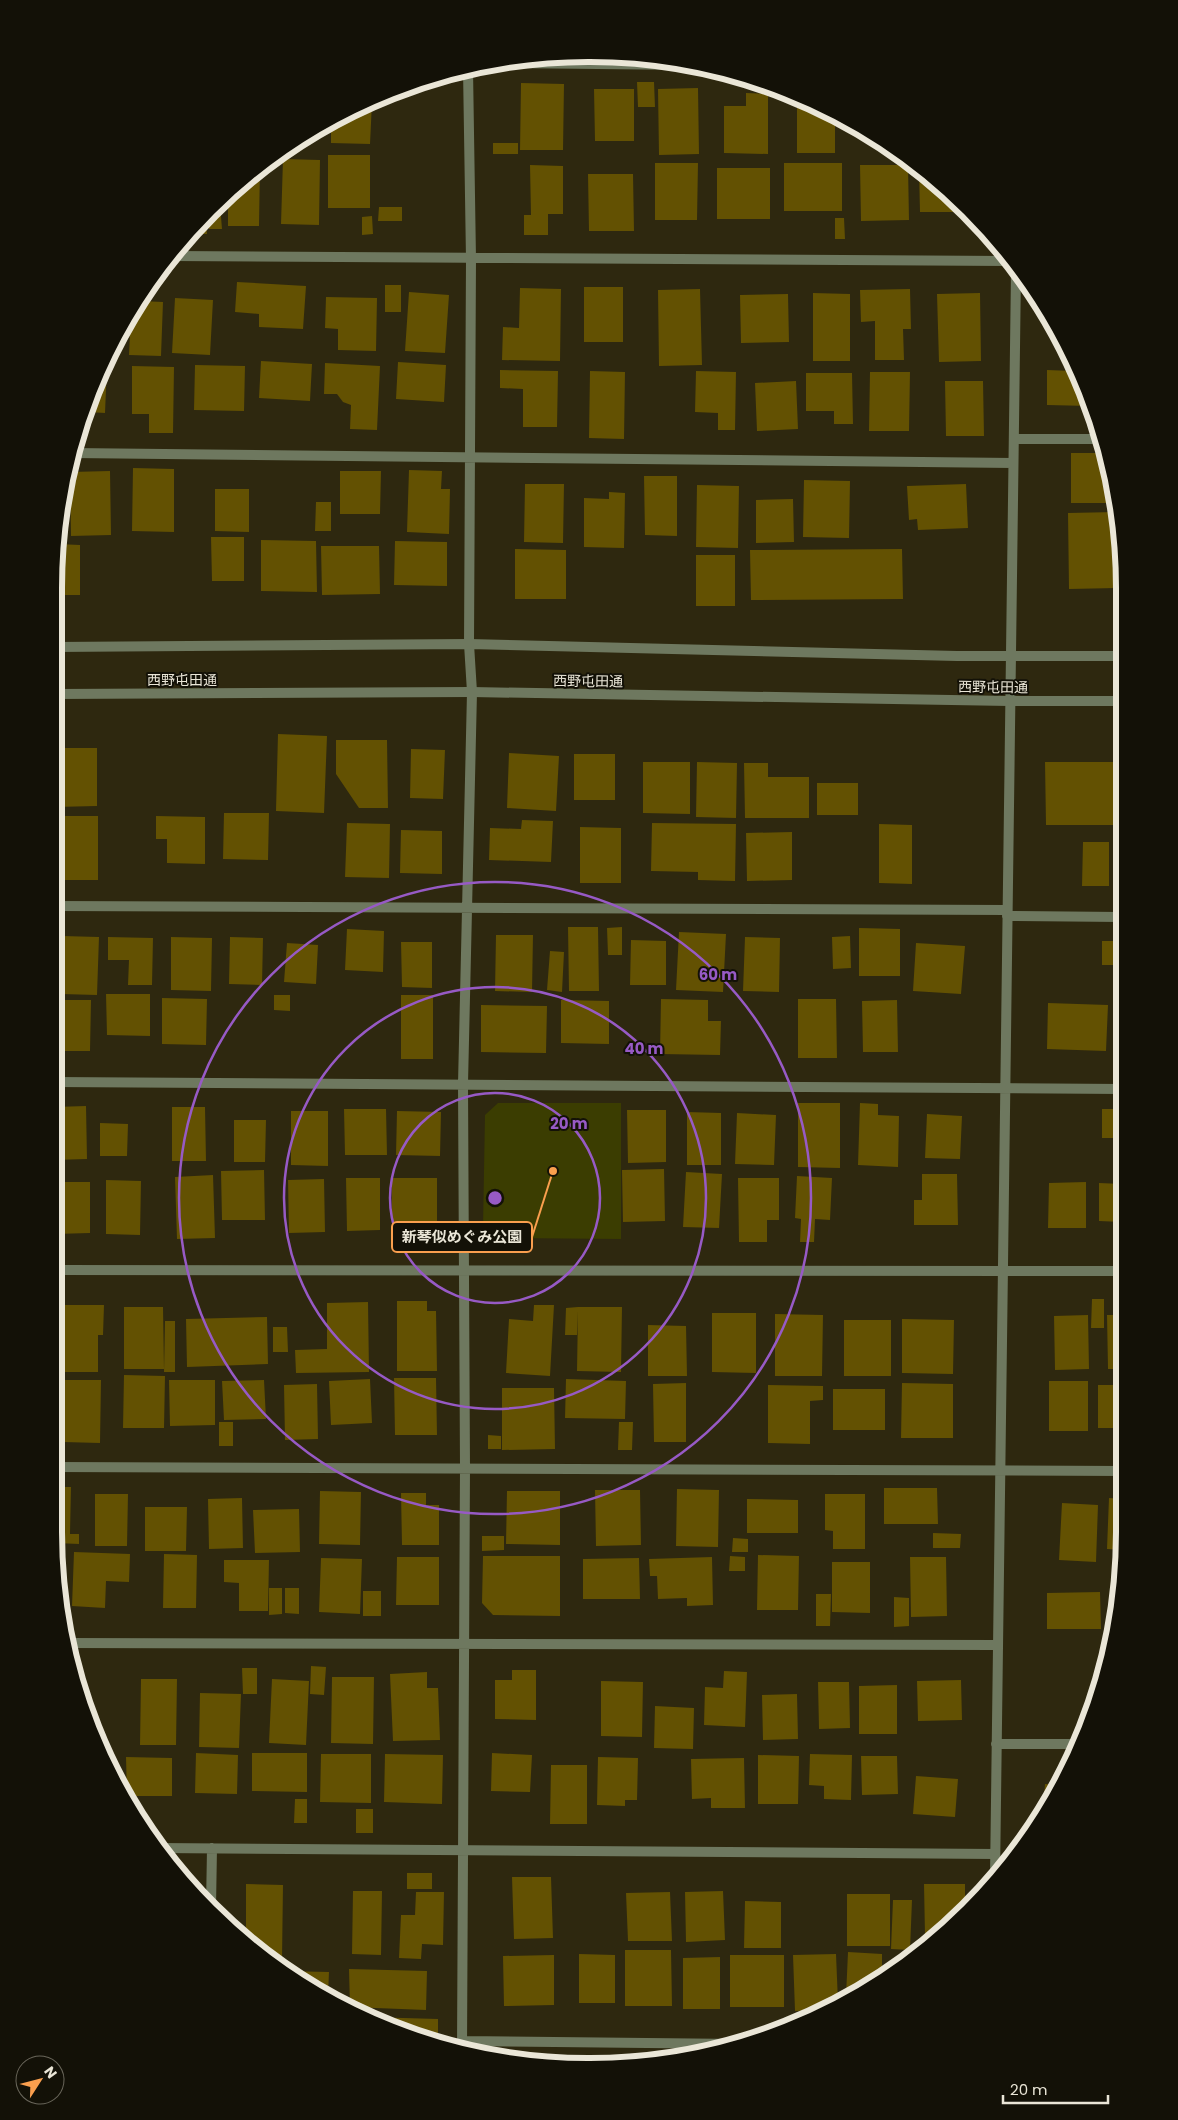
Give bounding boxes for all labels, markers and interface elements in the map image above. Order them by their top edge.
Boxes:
street label: 西野屯田通 [147,670,217,690]
street label: 西野屯田通 [553,670,623,692]
street label: 西野屯田通 [958,676,1028,698]
text: 60 m [699,964,737,985]
text: 40 m [624,1038,664,1059]
text: 20 m [550,1113,588,1134]
centre of rings [486,1189,504,1207]
callout: 新琴似めぐみ公園 [392,1222,532,1252]
text: 新琴似めぐみ公園 [402,1226,522,1247]
north arrow [15,2055,65,2105]
text: N [39,2062,62,2082]
scale bar [1003,2072,1108,2104]
text: 20 m [1010,2079,1048,2100]

